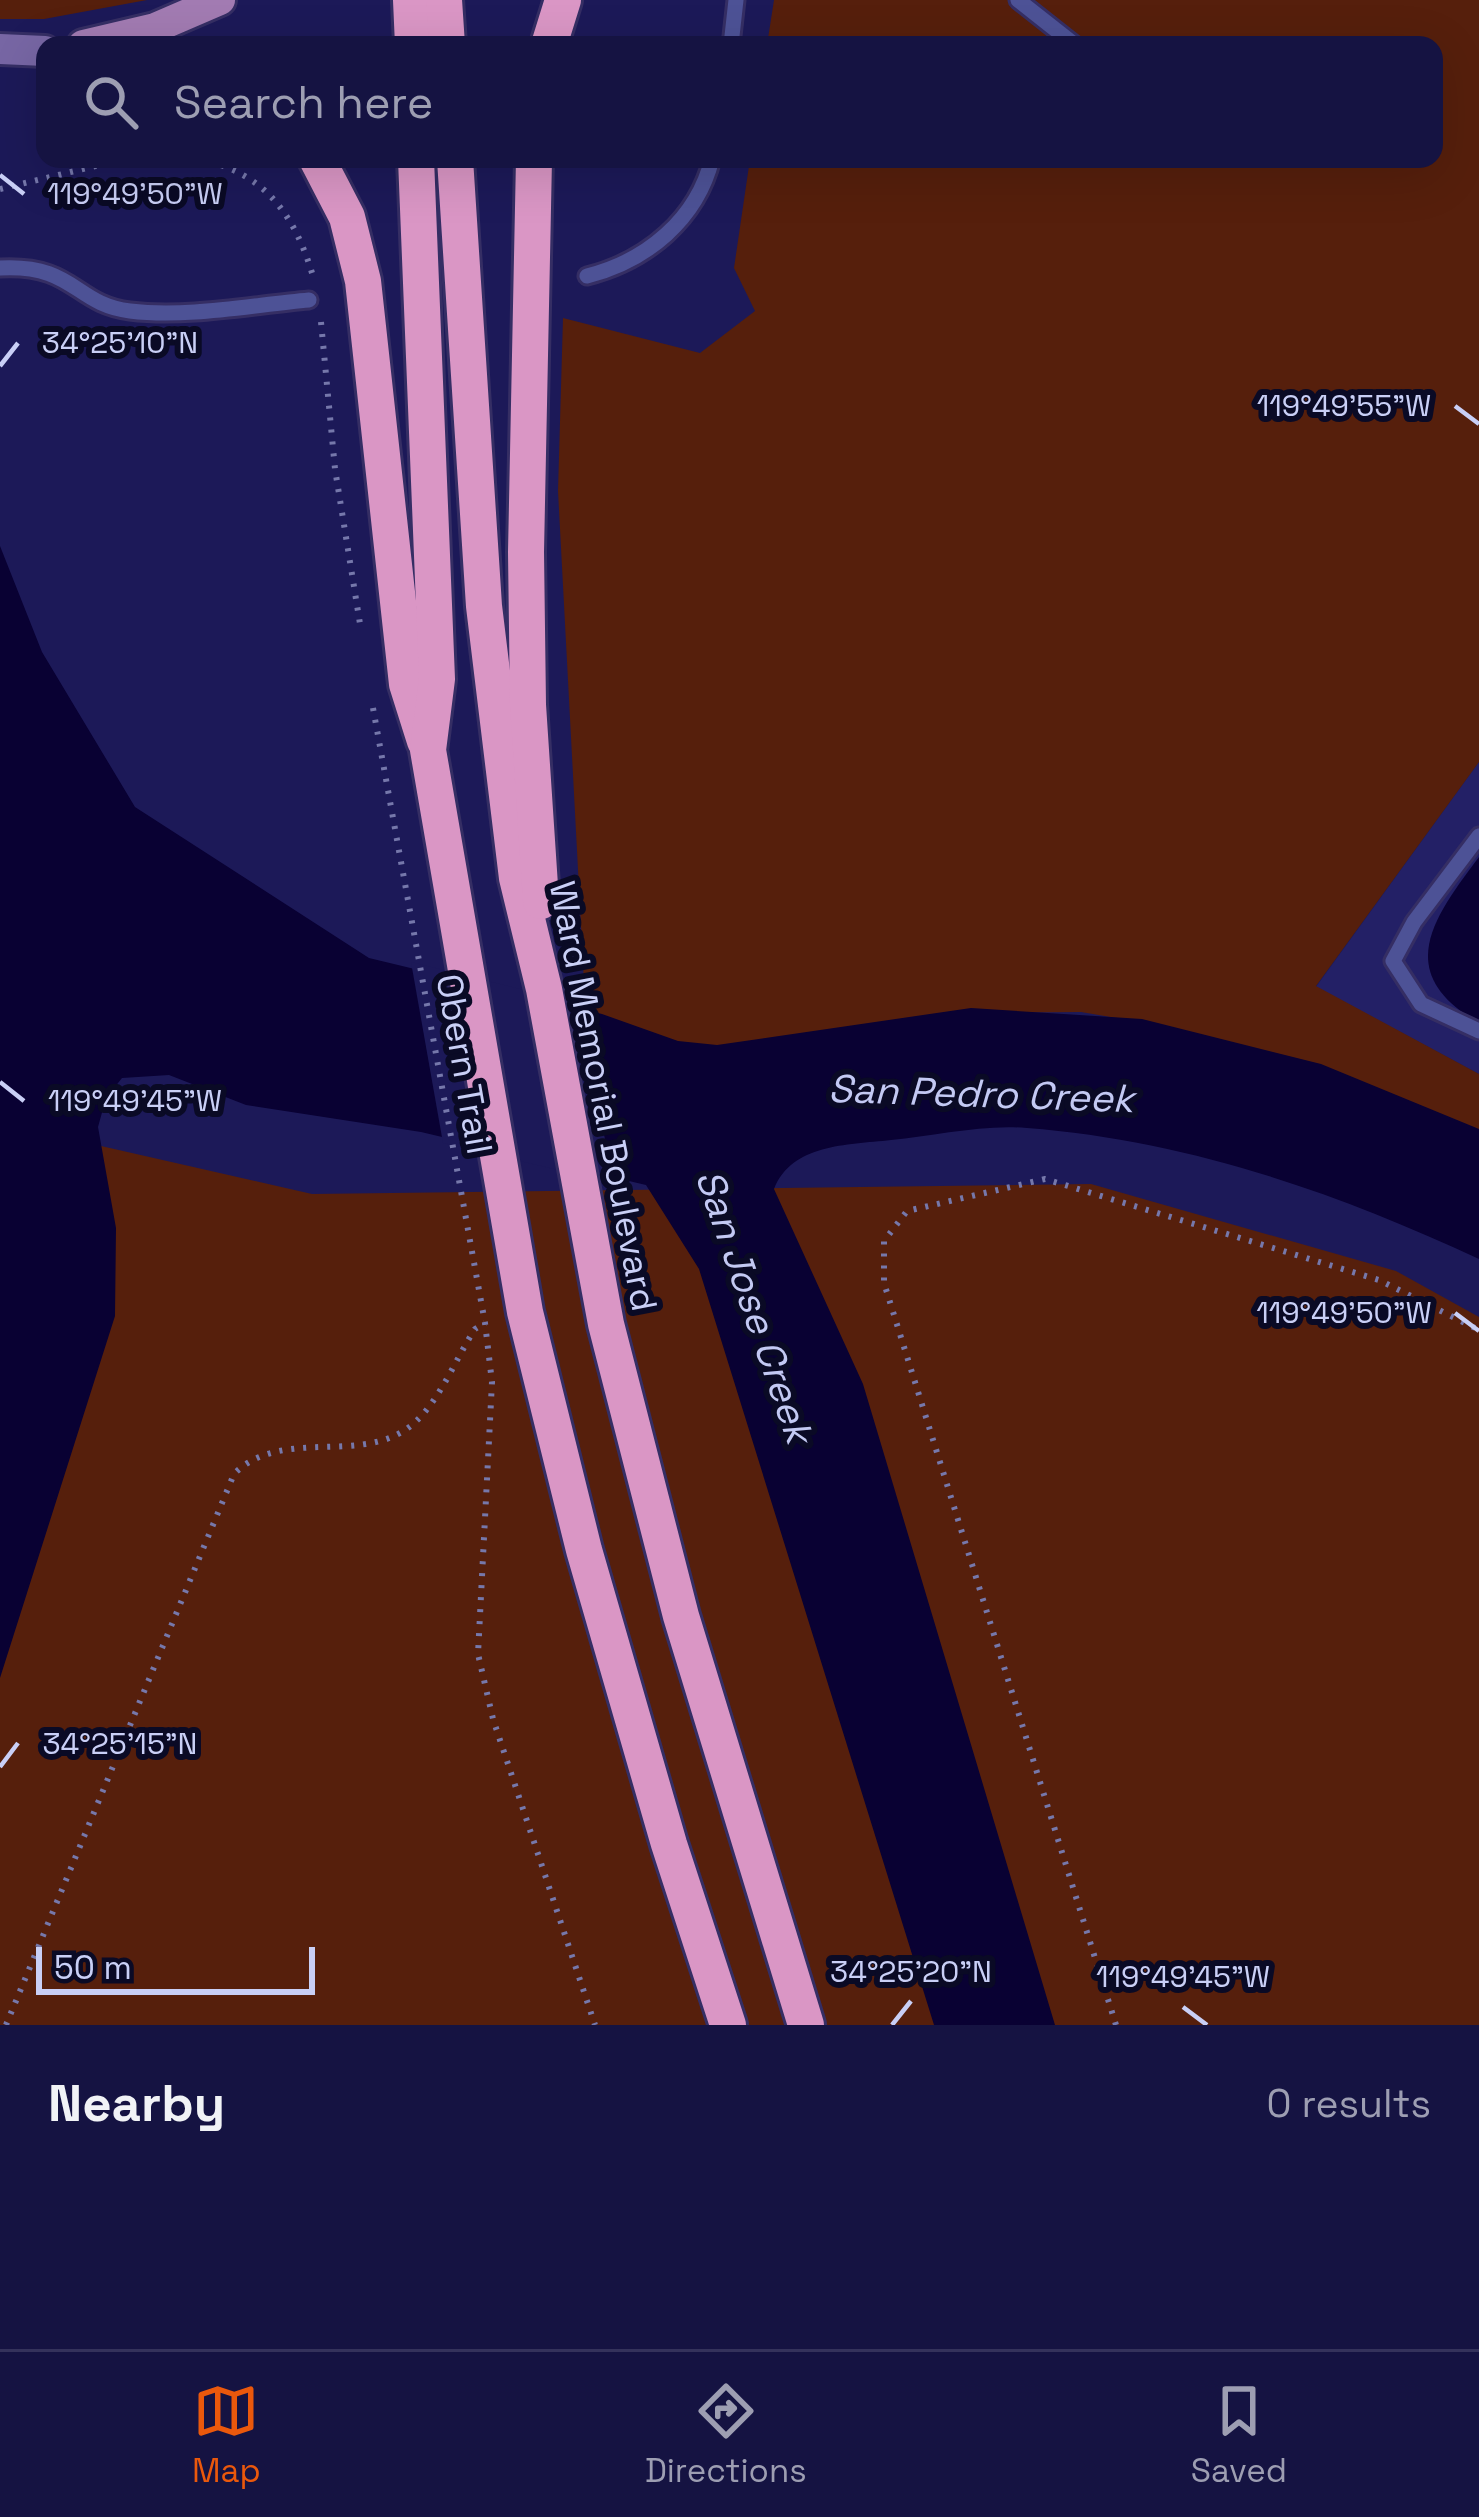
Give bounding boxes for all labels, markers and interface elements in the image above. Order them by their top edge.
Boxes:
search box [36,36,1443,168]
icon: search [78,69,144,135]
text: Search here [174,74,433,131]
text: 119°49'50"W [47,174,223,213]
text: 34°25'10"N [42,323,198,362]
text: 119°49'55"W [1257,386,1431,425]
street label: Ward Memorial Boulevard [539,877,667,1315]
street label: Obern Trail [426,970,502,1158]
water label: San Pedro Creek [827,1064,1139,1123]
text: 119°49'45"W [48,1081,222,1120]
water label: San Jose Creek [685,1163,826,1453]
text: 119°49'50"W [1256,1293,1432,1332]
text: 34°25'15"N [42,1724,198,1763]
scale bar [36,1941,315,1994]
text: 50 m [54,1947,132,1989]
text: 34°25'20"N [830,1952,992,1991]
text: 119°49'45"W [1096,1957,1270,1996]
text: Nearby [48,2071,225,2136]
text: 0 results [1266,2079,1431,2128]
tab: Map [192,2378,261,2492]
tab: Directions [645,2378,807,2492]
tab: Saved [1191,2378,1287,2492]

